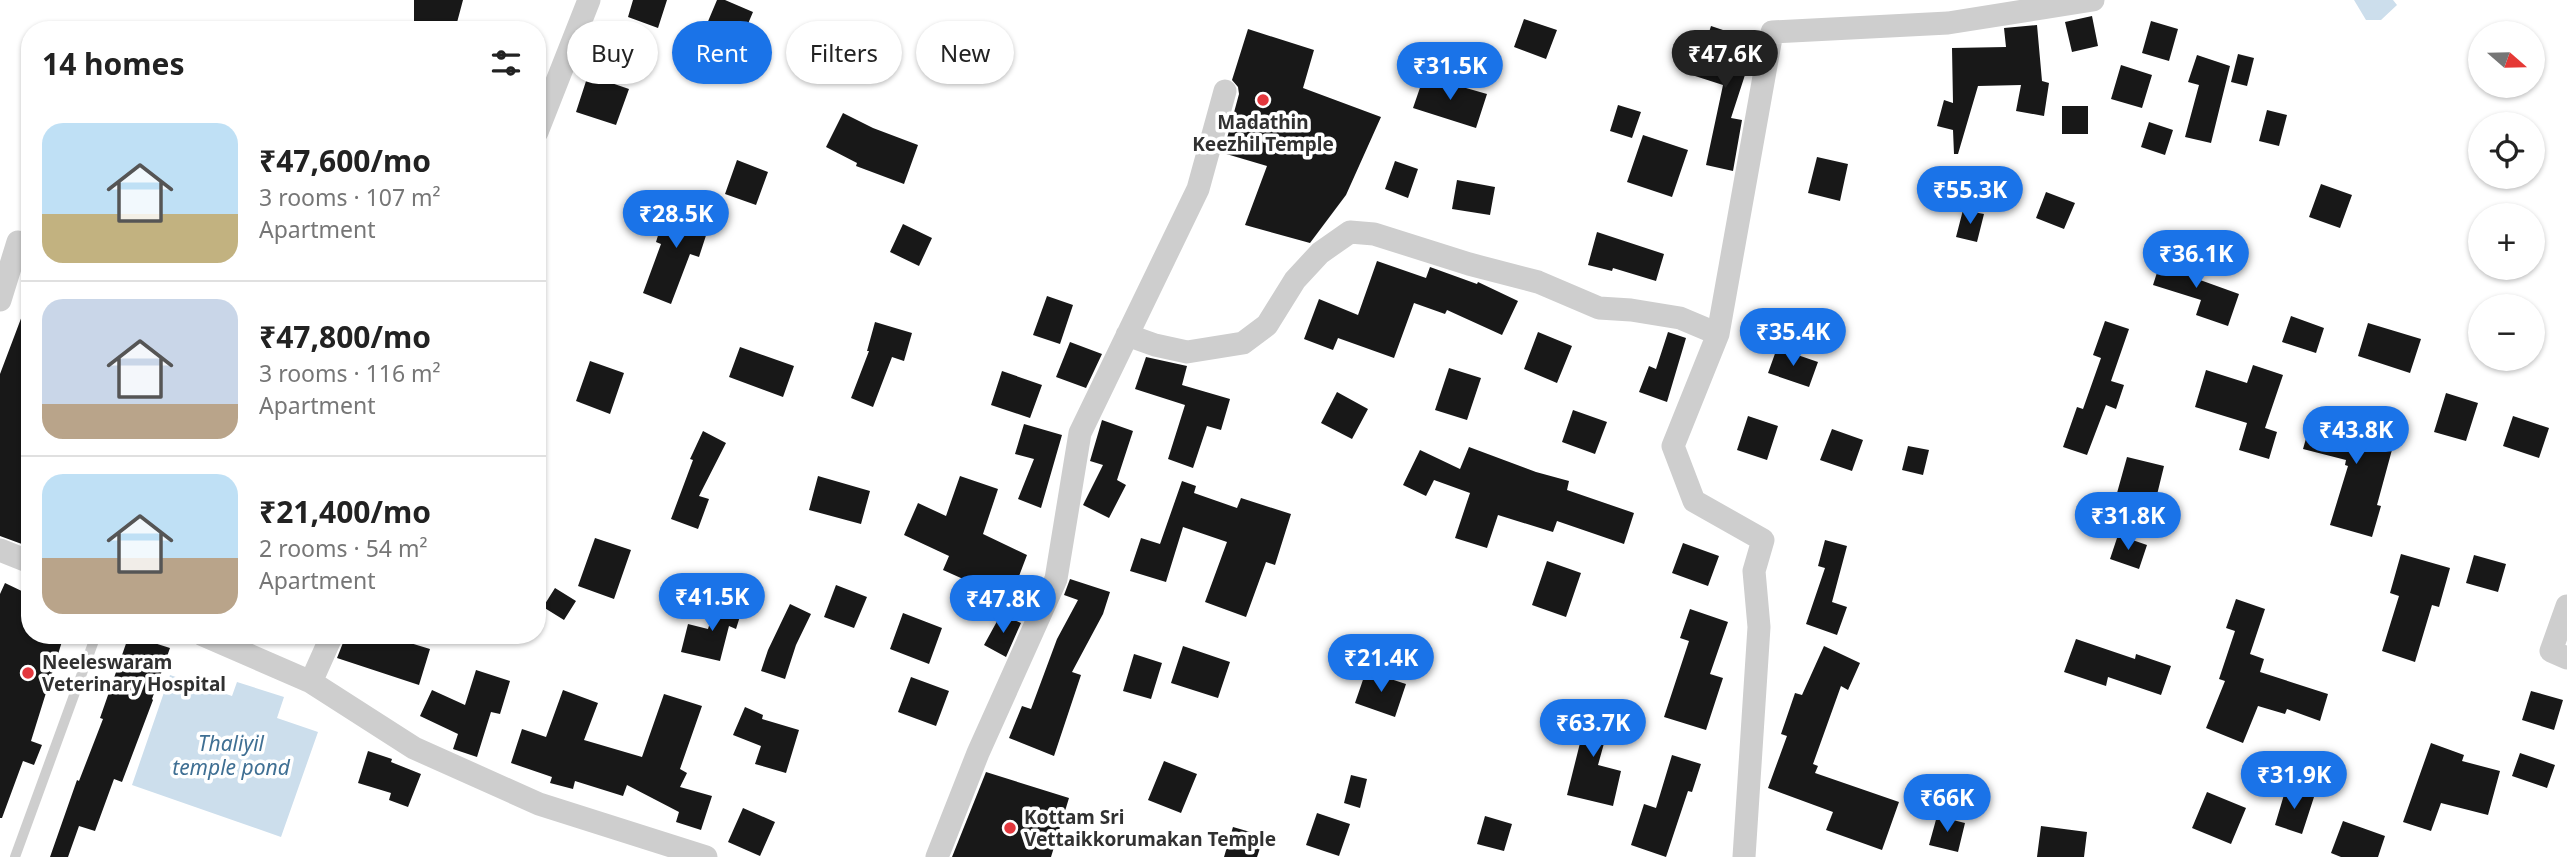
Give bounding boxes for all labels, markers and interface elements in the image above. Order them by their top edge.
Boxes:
chip: Buy [567,21,658,84]
chip: Rent [672,21,772,84]
chip: Filters [786,21,902,84]
chip: New [916,21,1014,84]
north arrow [2468,21,2544,98]
map controls [2468,21,2545,371]
pin: ₹47.6K [1668,31,1782,90]
text: ₹47.6K [1688,37,1762,69]
pin: ₹31.5K [1393,42,1507,102]
text: 14 homes [42,43,185,84]
icon: filters [487,44,525,82]
text: ₹31.5K [1413,49,1487,81]
marker: Madathin Keezhil Temple [1255,92,1271,108]
place label: Madathin Keezhil Temple [1192,109,1334,157]
button: locate [2468,112,2545,189]
text: ₹47,600/mo [259,140,431,181]
icon: home [98,151,182,235]
pin: ₹55.3K [1913,166,2027,226]
text: ₹55.3K [1933,173,2007,205]
text: 3 rooms · 107 m² [259,181,441,213]
pin: ₹28.5K [619,190,733,250]
text: ₹28.5K [639,197,713,229]
button: + [2468,203,2545,280]
text: Apartment [259,213,376,245]
pin: ₹36.1K [2139,230,2253,290]
text: ₹36.1K [2159,237,2233,269]
button: − [2468,294,2545,371]
pin: ₹35.4K [1736,308,1850,368]
text: ₹35.4K [1756,315,1830,347]
text: ₹47,800/mo [259,316,431,357]
icon: home [98,327,182,411]
text: 3 rooms · 116 m² [259,357,441,389]
text: Apartment [259,389,376,421]
pin: ₹43.8K [2299,406,2413,466]
text: ₹43.8K [2319,413,2393,445]
text: ₹21,400/mo [259,491,431,532]
pin: ₹31.8K [2071,492,2185,552]
text: ₹31.8K [2091,499,2165,531]
icon: home [98,502,182,586]
text: 2 rooms · 54 m² [259,532,428,564]
text: Apartment [259,564,376,596]
pin: ₹41.5K [655,574,769,633]
pin: ₹47.8K [946,576,1060,635]
text: ₹41.5K [675,580,749,612]
text: ₹47.8K [966,582,1040,614]
pin: ₹21.4K [1324,634,1438,694]
text: ₹21.4K [1344,641,1418,673]
place label: Neeleswaram Veterinary Hospital [42,649,226,697]
marker: Neeleswaram Veterinary Hospital [20,665,36,681]
pin: ₹63.7K [1536,700,1650,759]
text: ₹63.7K [1556,706,1630,738]
water label: Thaliyil temple pond [172,729,291,781]
pin: ₹31.9K [2237,752,2351,811]
text: ₹31.9K [2257,758,2331,790]
pin: ₹66K [1906,774,1988,834]
text: ₹66K [1920,781,1974,813]
place label: Kottam Sri Vettaikkorumakan Temple [1024,804,1276,852]
marker: Kottam Sri Vettaikkorumakan Temple [1002,820,1018,836]

